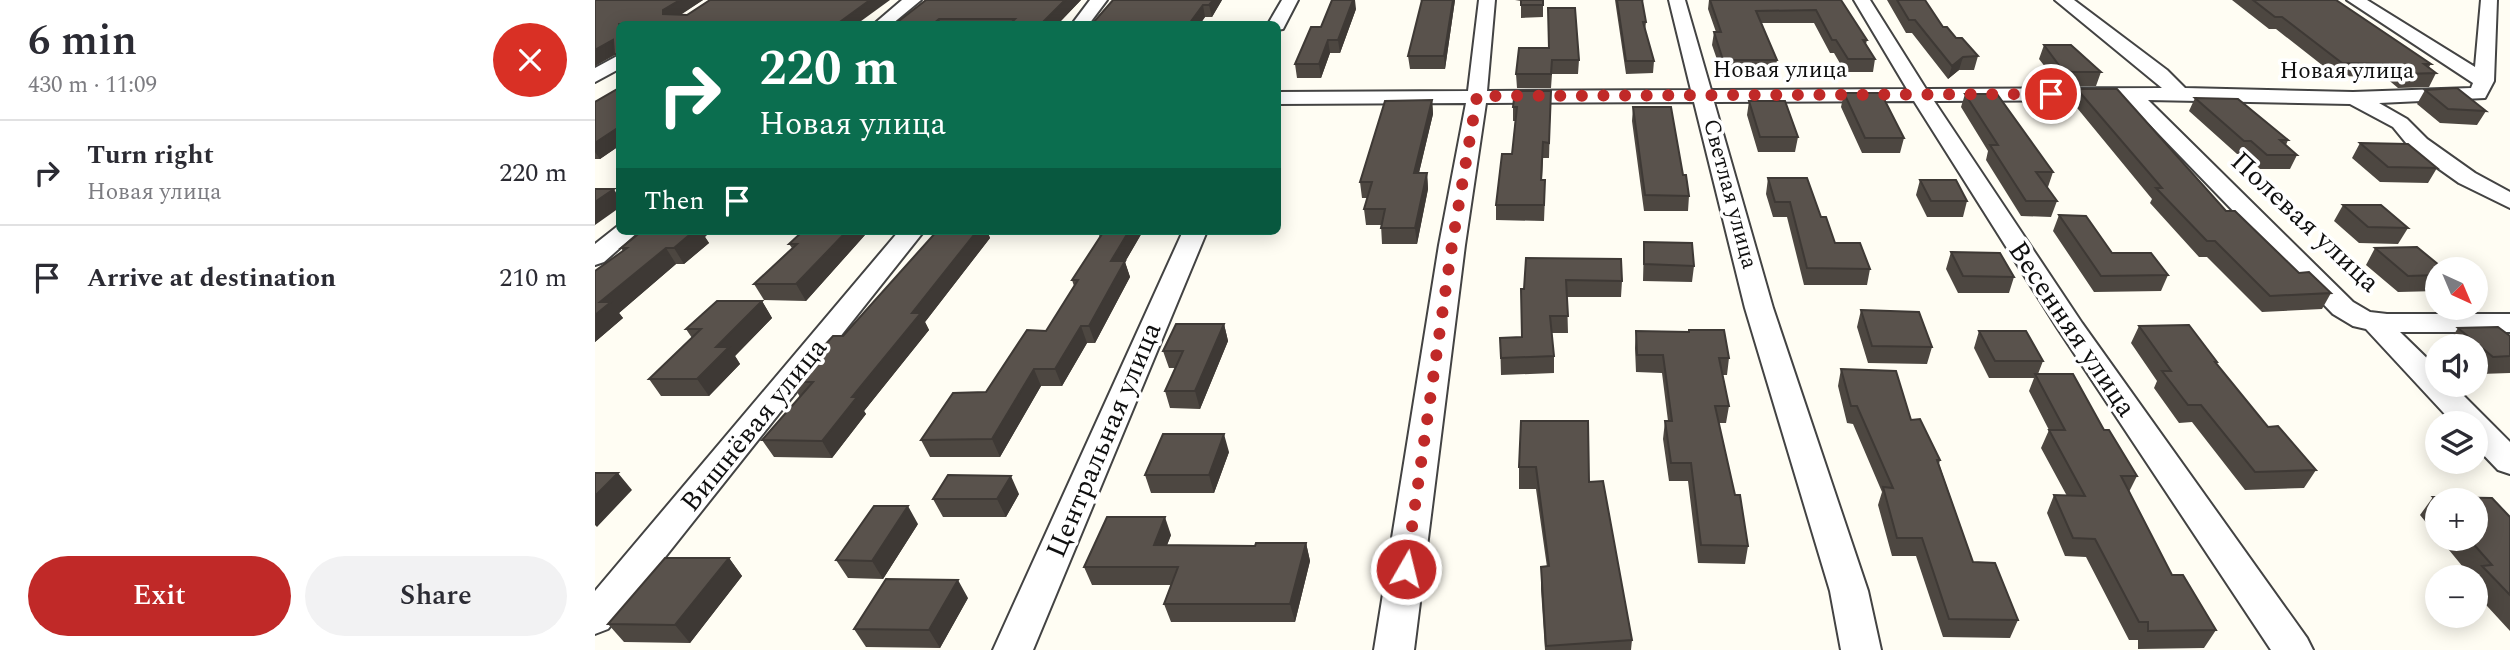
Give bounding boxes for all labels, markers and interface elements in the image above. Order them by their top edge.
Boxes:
text: 6 min [28,10,137,73]
button: close [493,23,567,97]
text: 220 m [759,32,898,107]
icon: right [644,49,735,140]
street label: Новая улица [1713,53,1847,88]
street label: Новая улица [2280,54,2414,89]
pin [2021,64,2081,124]
text: 430 m · 11:09 [28,68,157,103]
icon: arrive [2032,75,2070,113]
text: Новая улица [759,100,946,149]
street label: Светлая улица [1693,115,1767,273]
text: Turn right [87,135,214,175]
street label: Полевая улица [2220,141,2390,303]
text: 220 m [499,153,567,193]
icon: right [28,154,66,192]
text: Новая улица [87,175,222,210]
text: Then [644,181,704,221]
icon: arrive [718,182,756,220]
street label: Весенняя улица [1997,232,2147,426]
north arrow [2425,257,2489,320]
map controls [2425,257,2488,628]
text: Arrive at destination [87,258,336,298]
text: 210 m [499,258,567,298]
icon: arrive [28,259,66,297]
street label: Центральная улица [1035,315,1173,565]
street label: Вишнёвая улица [670,328,838,522]
button: sound [2425,334,2488,397]
button: layers [2425,411,2488,474]
button: + [2425,488,2488,551]
position arrow [1369,532,1443,606]
button: Exit [28,556,291,636]
button: Share [305,556,567,636]
button: − [2425,565,2488,628]

